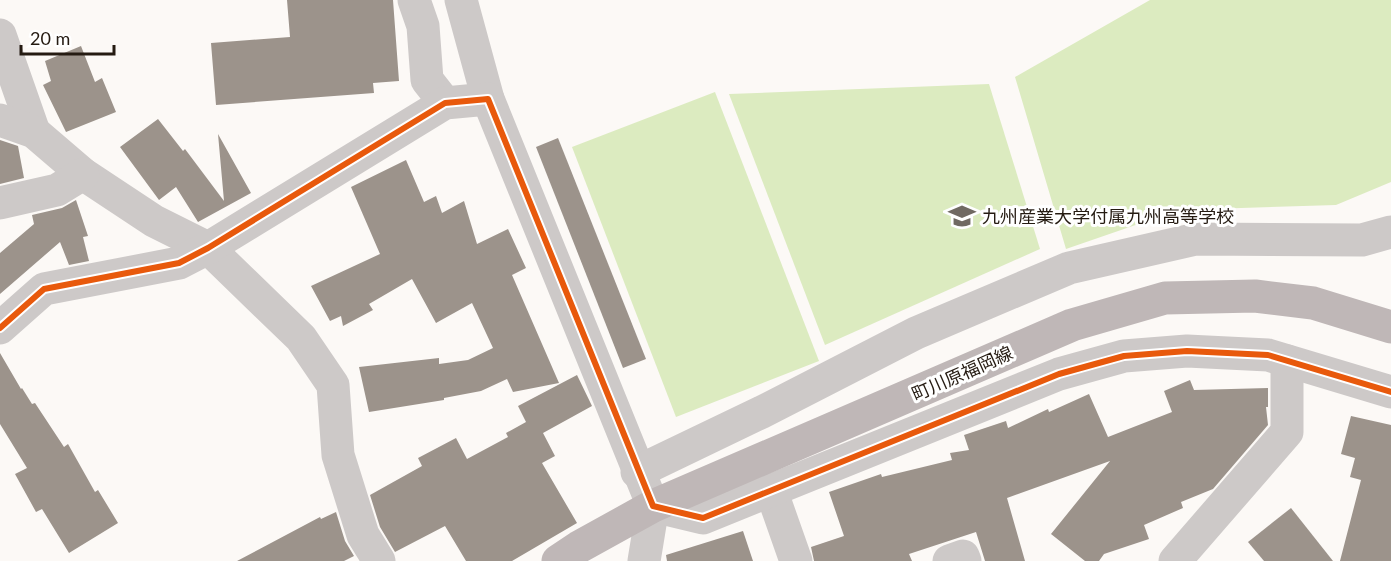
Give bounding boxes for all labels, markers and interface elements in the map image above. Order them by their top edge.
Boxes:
scale bar [21,18,114,56]
text: 20 m [30,27,70,49]
school or university icon: 九州産業大学付属九州高等学校 [947,201,977,231]
place label: 九州産業大学付属九州高等学校 [982,205,1234,227]
street label: 町川原福岡線 [908,341,1016,405]

